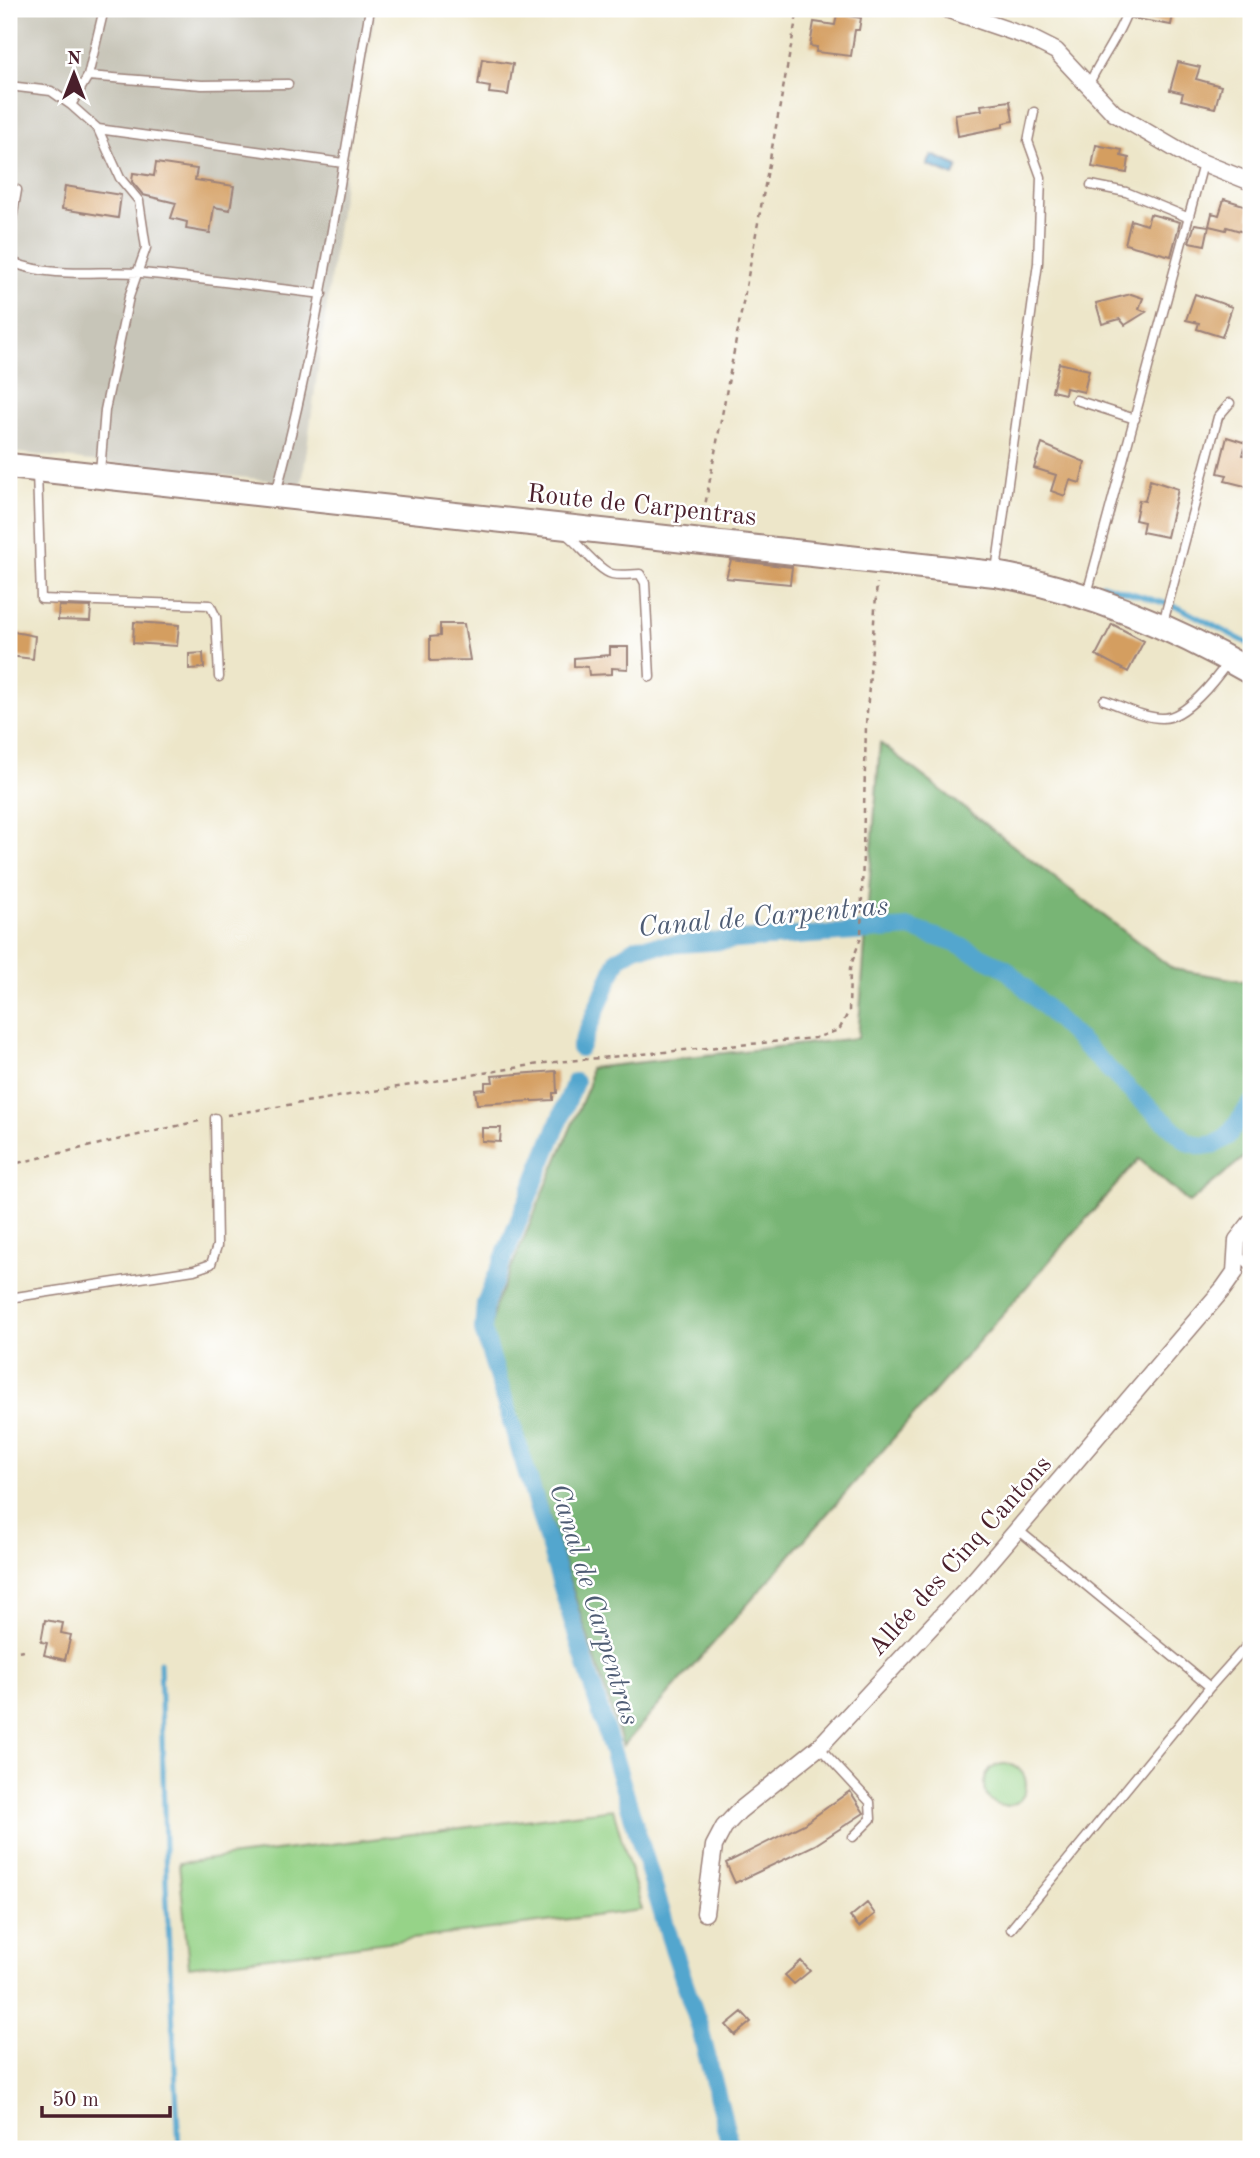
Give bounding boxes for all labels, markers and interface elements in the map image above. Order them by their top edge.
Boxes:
north arrow [38,38,108,108]
text: N [67,50,82,69]
street label: Route de Carpentras [526,481,758,531]
water label: Canal de Carpentras [637,893,890,943]
street label: Allée des Cinq Cantons [864,1451,1057,1662]
water label: Canal de Carpentras [543,1481,643,1729]
scale bar [42,2074,170,2118]
text: 50 m [52,2090,99,2111]

